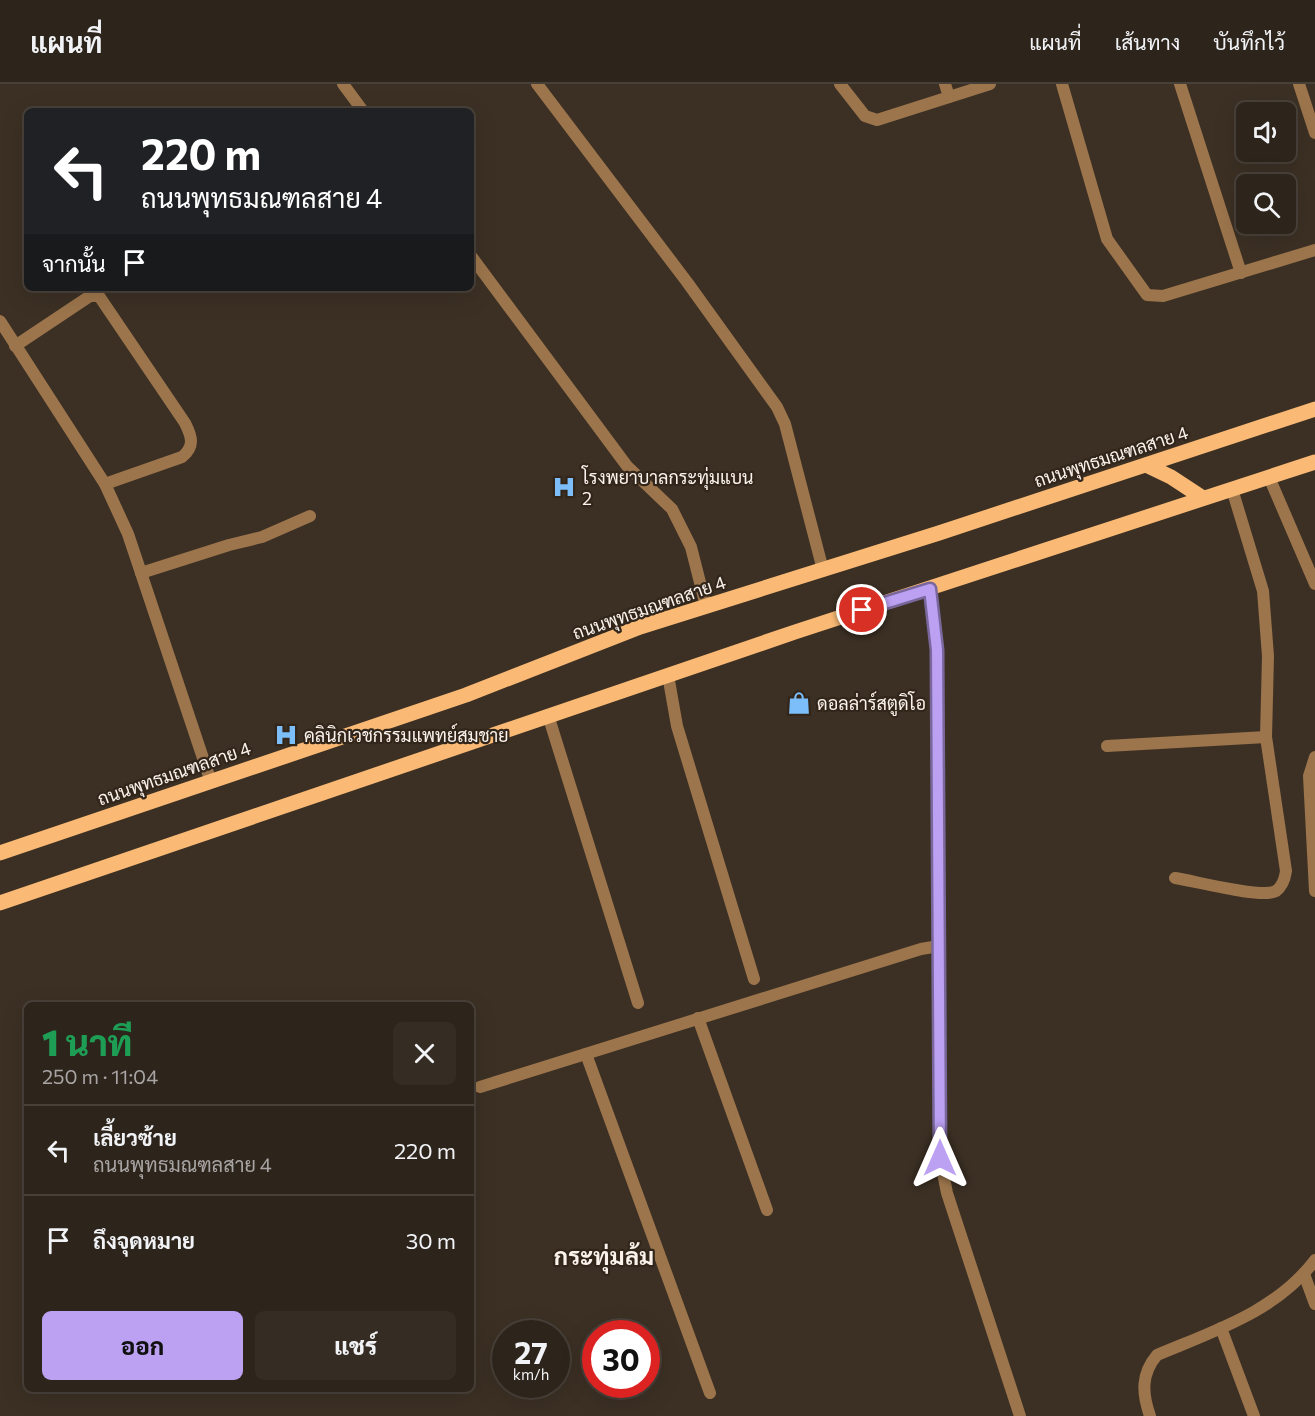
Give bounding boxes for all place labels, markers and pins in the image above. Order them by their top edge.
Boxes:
place label: โรงพยาบาลกระทุ่มแบน 2 [581,465,754,509]
hospital icon: โรงพยาบาลกระทุ่มแบน 2 [551,474,577,500]
pin [836,584,887,635]
shop icon: ดอลล่าร์สตูดิโอ [786,690,812,716]
place label: ดอลล่าร์สตูดิโอ [817,691,926,717]
hospital icon: คลินิกเวชกรรมแพทย์สมชาย [273,722,299,748]
place label: คลินิกเวชกรรมแพทย์สมชาย [304,723,509,746]

